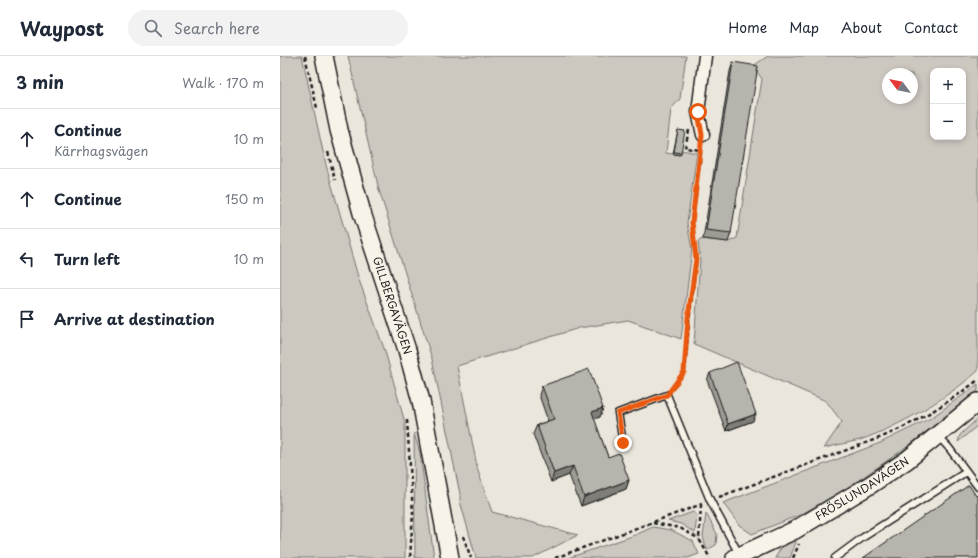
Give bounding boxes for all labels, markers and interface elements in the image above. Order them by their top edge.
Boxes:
search box [128,10,408,46]
text: Waypost [20,14,104,42]
text: Search here [174,16,260,39]
icon: search [142,17,164,39]
text: Home [728,17,767,38]
text: Map [789,17,819,38]
text: About [841,17,882,38]
text: Contact [904,17,958,38]
north arrow [882,68,918,104]
map controls [930,68,966,140]
button: + [930,68,966,104]
text: 3 min [16,69,64,95]
text: Walk · 170 m [182,73,264,92]
route start [689,103,707,121]
button: − [930,104,966,140]
text: Continue [54,118,122,141]
icon: ahead [16,128,38,150]
text: 10 m [234,129,264,148]
text: Kärrhagsvägen [54,141,148,160]
text: Continue [54,187,122,210]
icon: ahead [16,188,38,210]
text: 150 m [225,189,264,208]
text: Turn left [54,247,120,270]
icon: left [16,248,38,270]
text: 10 m [234,249,264,268]
street label: GILLBERGAVÄGEN [369,254,417,356]
text: Arrive at destination [54,307,215,330]
icon: arrive [16,308,38,330]
route end [614,434,632,452]
street label: FRÖSLUNDAVÄGEN [811,452,912,524]

